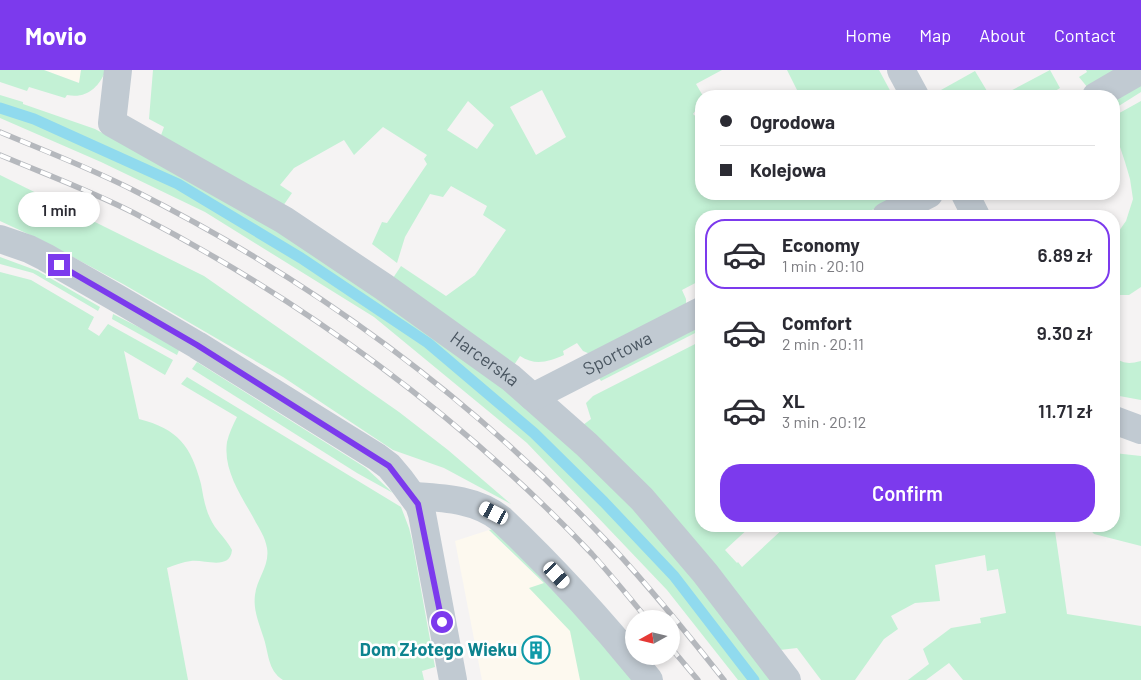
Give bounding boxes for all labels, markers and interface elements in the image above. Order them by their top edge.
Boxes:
text: Movio [25,21,87,50]
text: Home [845,24,891,46]
text: Map [919,24,951,46]
text: About [979,24,1026,46]
text: Contact [1054,24,1116,46]
text: Ogrodowa [750,110,835,133]
text: Kolejowa [750,158,826,181]
callout: 1 min [18,192,100,228]
text: 1 min [42,200,76,219]
icon: car [722,232,767,277]
text: Economy [782,233,860,256]
text: 6.89 zł [1038,243,1093,266]
route end [48,254,70,276]
text: 1 min · 20:10 [782,256,864,275]
icon: car [722,310,767,355]
text: Comfort [782,311,852,334]
text: 9.30 zł [1037,321,1093,344]
street label: Harcerska [446,326,524,390]
street label: Sportowa [579,326,655,380]
text: 2 min · 20:11 [782,334,864,353]
icon: car [722,388,767,433]
text: XL [782,389,805,412]
text: 11.71 zł [1038,399,1093,422]
text: 3 min · 20:12 [782,412,866,431]
button: Confirm [720,464,1095,522]
car [477,500,510,526]
car [541,559,572,591]
north arrow [625,610,680,665]
map controls [625,610,680,665]
route start [431,611,453,633]
building icon: Dom Złotego Wieku [521,635,551,665]
place label: Dom Złotego Wieku [360,638,517,660]

